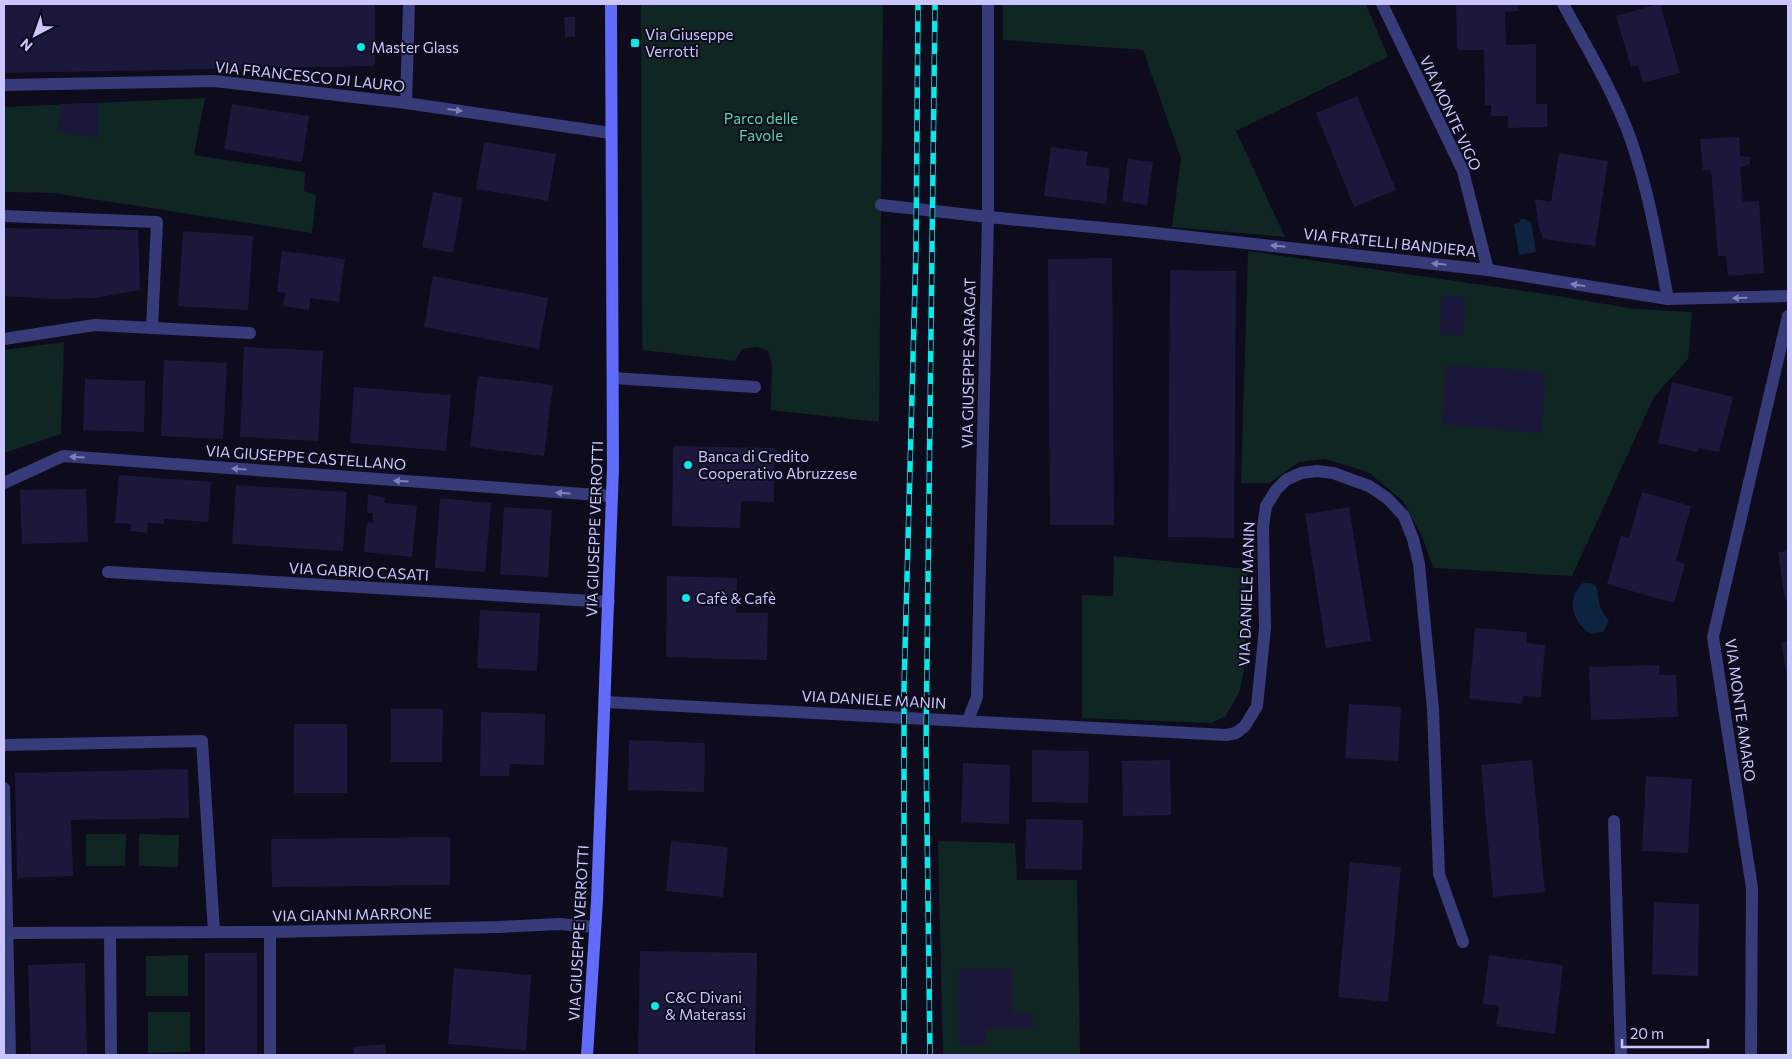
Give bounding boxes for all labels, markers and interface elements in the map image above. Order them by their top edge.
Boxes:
north arrow [10,10,60,60]
place label: Via Giuseppe Verrotti [645,25,734,60]
text: N [17,35,36,55]
marker: Via Giuseppe Verrotti [629,37,641,49]
place label: Master Glass [371,38,459,56]
marker: Master Glass [355,41,367,53]
street label: VIA MONTE VIGO [1417,53,1485,173]
street label: VIA FRANCESCO DI LAURO [214,57,406,95]
one-way arrow [447,106,463,114]
park label: Parco delle Favole [724,109,798,144]
street label: VIA FRATELLI BANDIERA [1303,224,1477,260]
one-way arrow [1270,242,1286,250]
one-way arrow [1431,260,1447,268]
street label: VIA GIUSEPPE SARAGAT [958,277,978,449]
one-way arrow [1570,280,1586,288]
one-way arrow [1731,294,1747,302]
street label: VIA GIUSEPPE CASTELLANO [205,441,407,473]
street label: VIA GIUSEPPE VERROTTI [582,441,606,617]
place label: Banca di Credito Cooperativo Abruzzese [698,447,857,482]
one-way arrow [69,453,85,461]
marker: Banca di Credito Cooperativo Abruzzese [682,459,694,471]
one-way arrow [231,465,247,473]
one-way arrow [393,476,409,484]
one-way arrow [555,488,571,496]
street label: VIA DANIELE MANIN [1234,521,1258,667]
street label: VIA GABRIO CASATI [288,558,430,584]
place label: Cafè & Cafè [696,589,776,607]
marker: Cafè & Cafè [680,592,692,604]
street label: VIA MONTE AMARO [1722,638,1760,782]
street label: VIA DANIELE MANIN [801,686,947,712]
street label: VIA GIUSEPPE VERROTTI [564,844,592,1022]
street label: VIA GIANNI MARRONE [272,904,432,924]
place label: C&C Divani & Materassi [665,988,746,1023]
marker: C&C Divani & Materassi [649,1000,661,1012]
scale bar [1622,1016,1708,1048]
text: 20 m [1630,1024,1664,1042]

